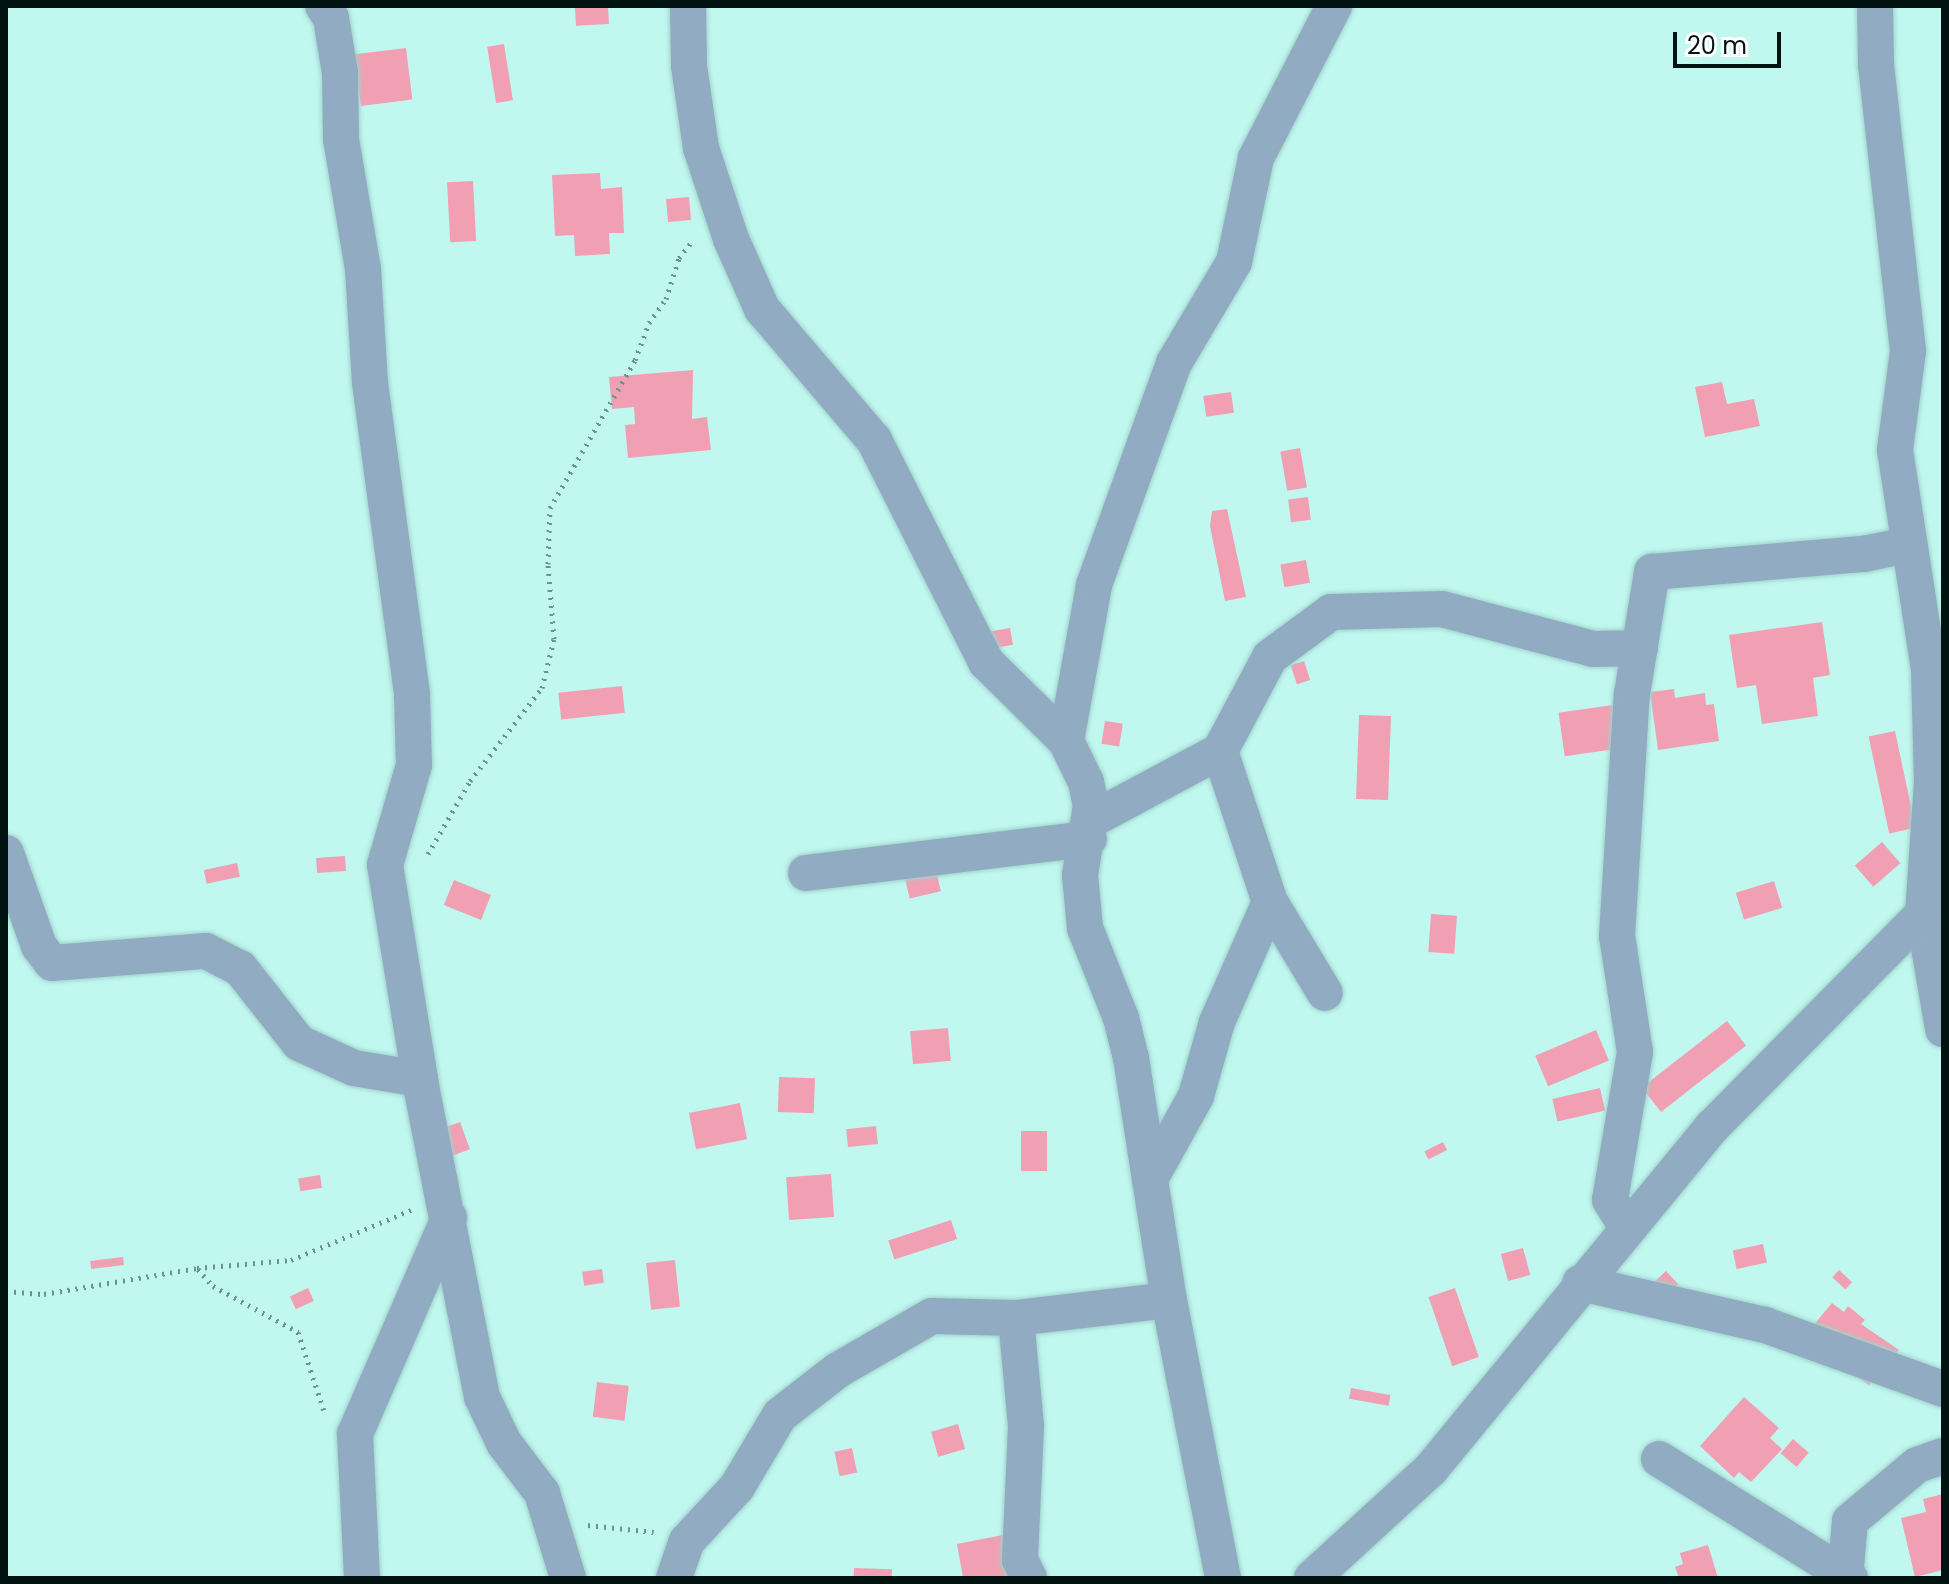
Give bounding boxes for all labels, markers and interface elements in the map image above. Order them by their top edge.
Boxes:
scale bar [1677,16,1785,66]
text: 20 m [1687,29,1747,62]

